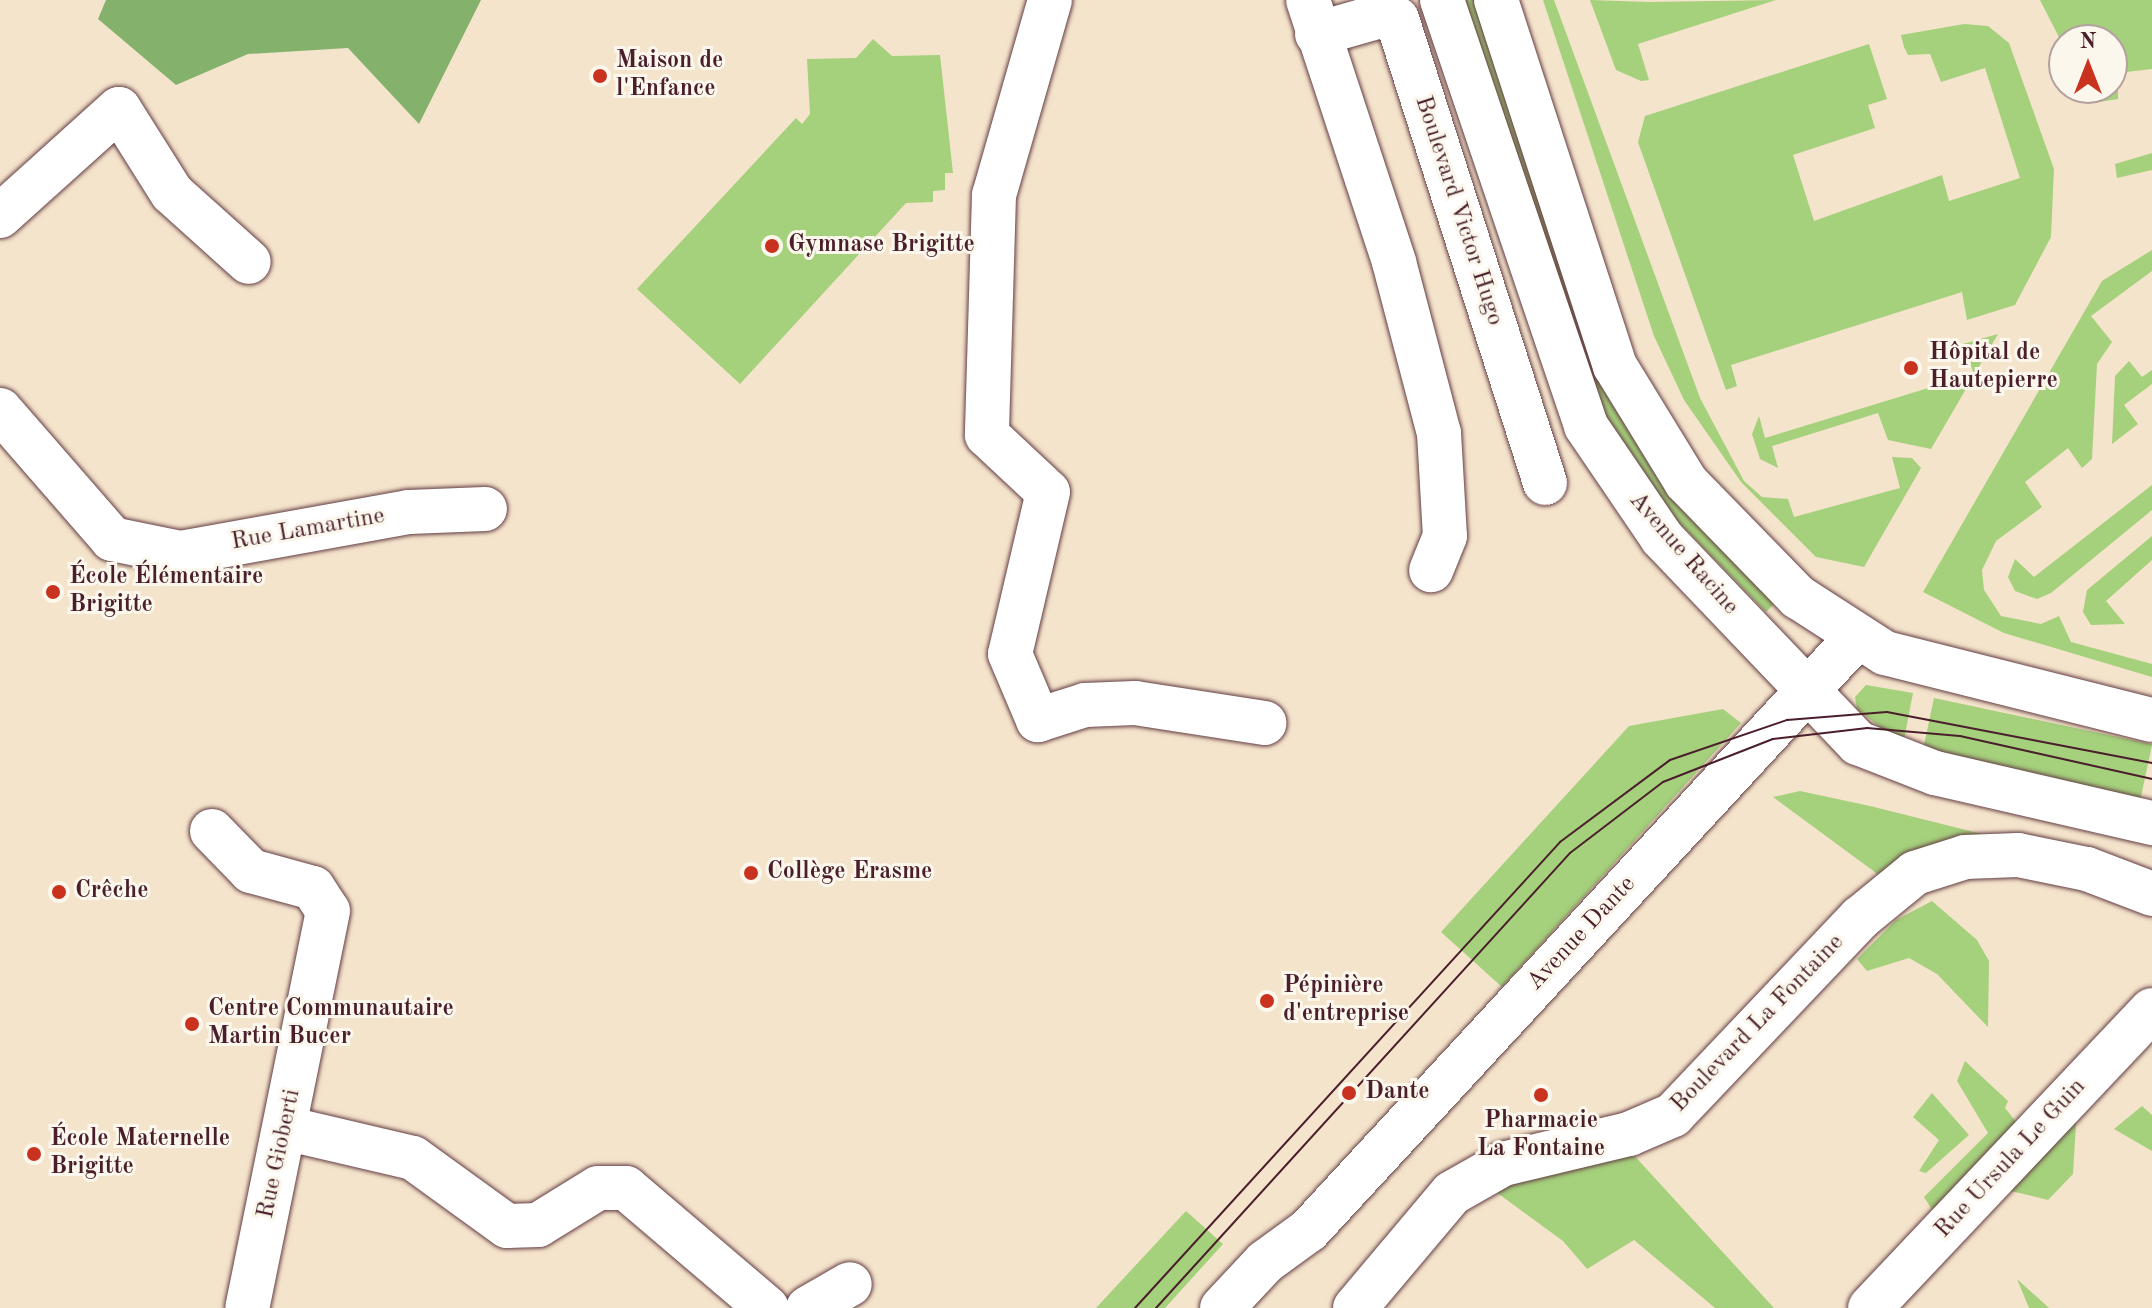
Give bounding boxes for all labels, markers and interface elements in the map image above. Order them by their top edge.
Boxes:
north arrow [2048,24,2128,104]
text: N [2080,31,2096,53]
place label: Maison de l'Enfance [616,48,723,104]
marker: Maison de l'Enfance [591,67,609,85]
street label: Boulevard Victor Hugo [1407,93,1509,329]
place label: Gymnase Brigitte [788,232,975,260]
marker: Gymnase Brigitte [763,237,781,255]
place label: Hôpital de Hautepierre [1929,340,2058,396]
marker: Hôpital de Hautepierre [1900,357,1922,379]
street label: Avenue Racine [1622,487,1744,621]
street label: Rue Lamartine [229,502,387,558]
place label: École Élémentaire Brigitte [69,564,263,620]
marker: École Élémentaire Brigitte [44,583,62,601]
place label: Collège Erasme [767,859,932,887]
marker: Collège Erasme [742,864,760,882]
street label: Avenue Dante [1522,871,1642,997]
place label: Crêche [75,878,149,906]
marker: Crêche [50,883,68,901]
street label: Boulevard La Fontaine [1666,929,1850,1119]
place label: Pépinière d'entreprise [1283,973,1409,1029]
marker: Pépinière d'entreprise [1258,992,1276,1010]
place label: Centre Communautaire Martin Bucer [208,996,454,1052]
marker: Centre Communautaire Martin Bucer [183,1015,201,1033]
street label: Rue Ursula Le Guin [1930,1073,2092,1245]
place label: Dante [1365,1079,1429,1107]
marker: Dante [1340,1084,1358,1102]
marker: Pharmacie La Fontaine [1532,1086,1550,1104]
street label: Rue Gioberti [252,1087,308,1221]
place label: Pharmacie La Fontaine [1477,1108,1605,1164]
place label: École Maternelle Brigitte [50,1126,230,1182]
marker: École Maternelle Brigitte [25,1145,43,1163]

